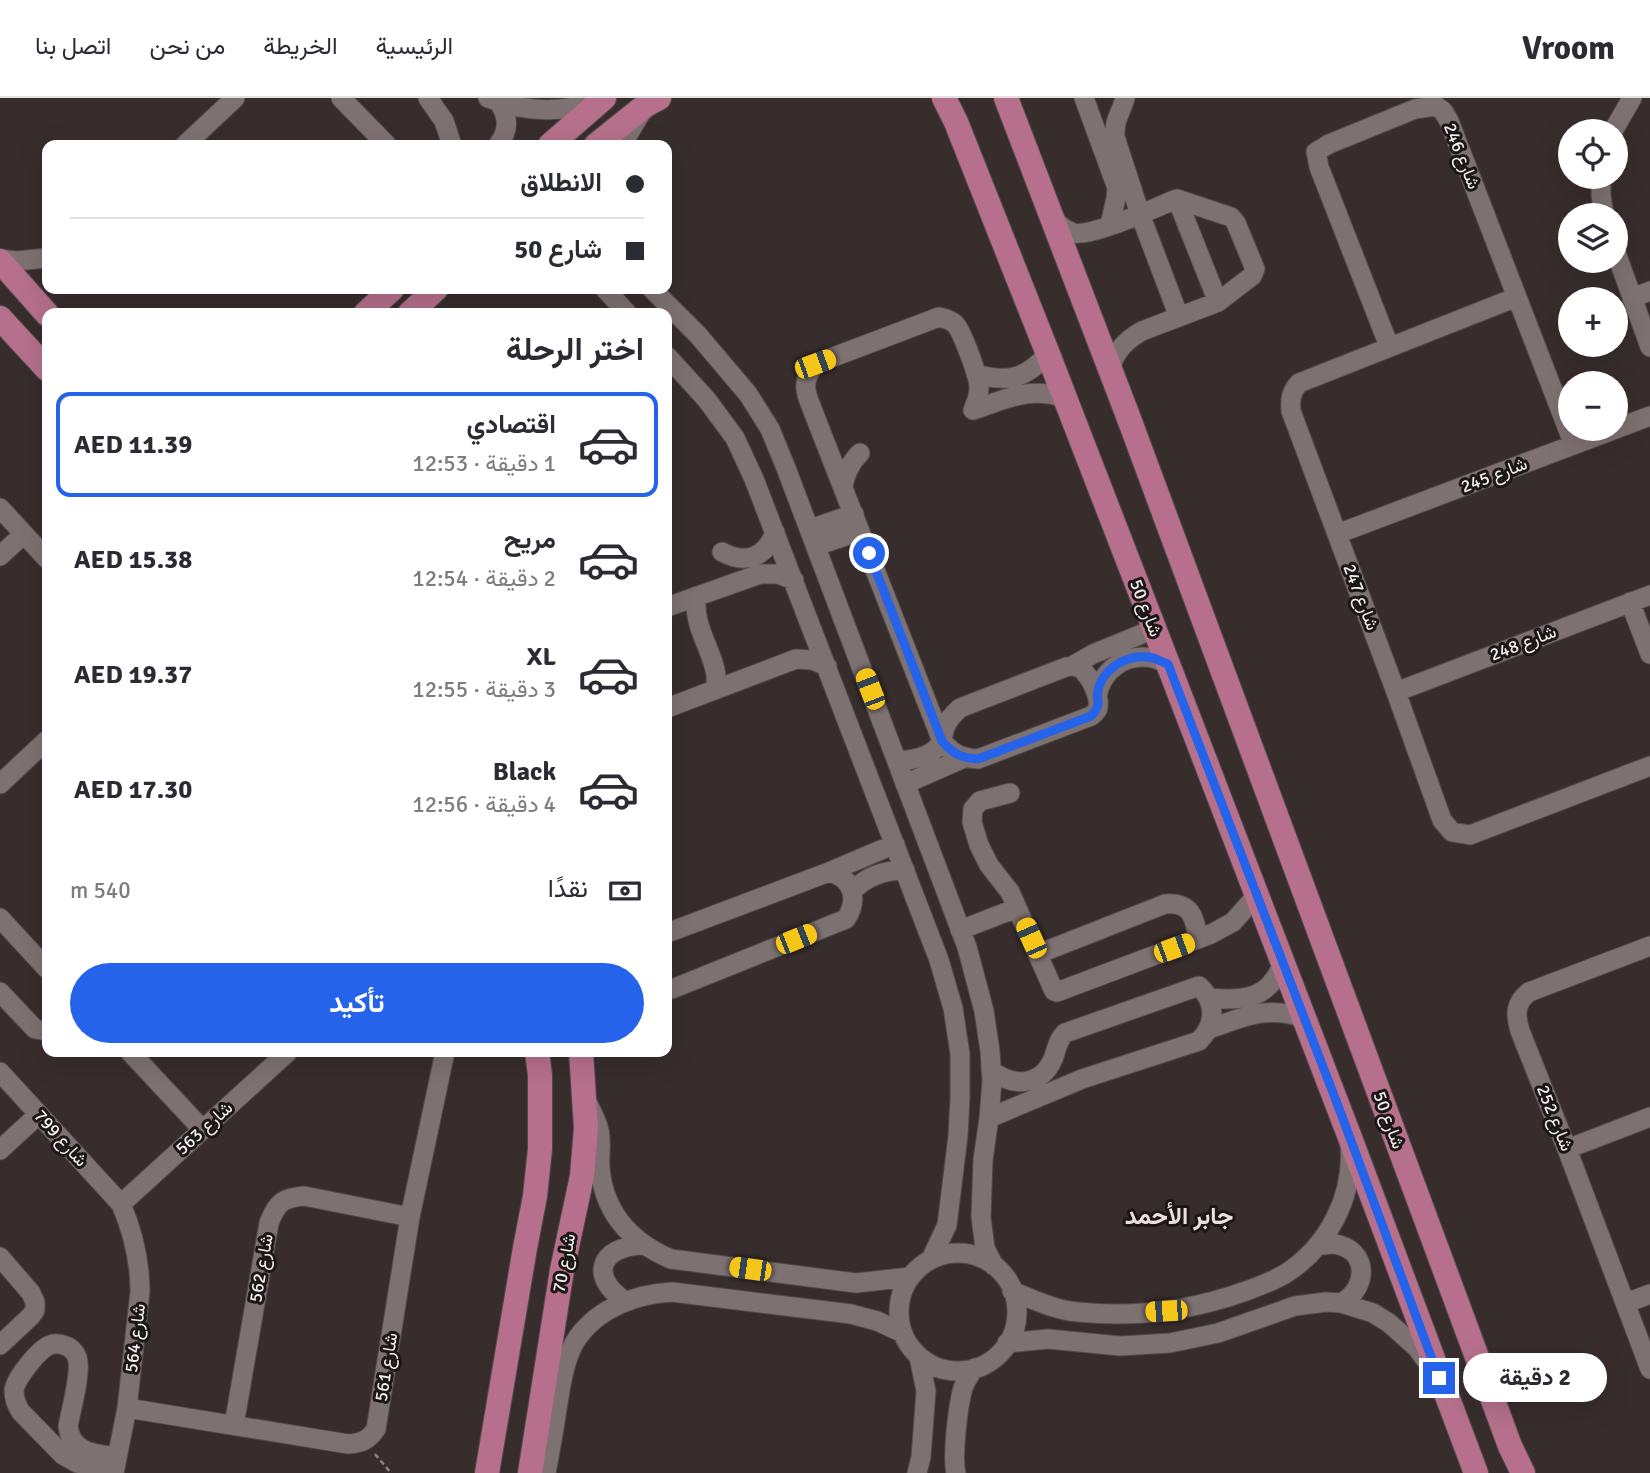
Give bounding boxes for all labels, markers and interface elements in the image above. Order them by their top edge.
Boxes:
text: Vroom [1522,28,1615,69]
text: اتصل بنا [35,31,111,61]
text: من نحن [149,31,225,61]
text: الخريطة [263,31,338,61]
text: الرئيسية [376,31,453,61]
map controls [1558,119,1628,441]
button: locate [1558,119,1628,189]
street label: شارع 246 [1438,120,1485,193]
text: الانطلاق [520,167,602,199]
button: layers [1558,203,1628,273]
text: شارع 50 [514,234,602,266]
button: + [1558,287,1628,357]
text: اختر الرحلة [506,330,644,369]
car [792,347,839,381]
button: − [1558,371,1628,441]
text: اقتصادي [467,409,556,441]
icon: car [577,413,640,476]
text: AED 11.39 [74,429,192,461]
text: 1 دقيقة · 12:53 [412,449,556,478]
street label: شارع 245 [1458,452,1531,499]
text: مريح [504,524,556,556]
icon: car [577,528,640,591]
route start [853,537,885,569]
text: AED 15.38 [74,544,192,576]
street label: شارع 247 [1337,561,1384,634]
text: 2 دقيقة · 12:54 [412,564,556,593]
street label: شارع 50 [1124,576,1167,640]
street label: شارع 248 [1487,620,1560,667]
text: XL [526,641,556,673]
icon: car [577,643,640,706]
text: AED 19.37 [74,659,192,691]
car [853,666,888,712]
text: 3 دقيقة · 12:55 [412,675,556,704]
text: Black [493,756,556,788]
icon: car [577,758,640,821]
text: AED 17.30 [74,774,192,806]
text: 4 دقيقة · 12:56 [412,790,556,819]
icon: cash [606,872,644,910]
text: نقدًا [548,873,588,905]
text: 540 m [70,876,131,905]
car [1013,915,1050,961]
car [773,921,820,957]
car [1151,931,1198,965]
button: تأكيد [70,963,644,1043]
street label: شارع 252 [1531,1082,1578,1155]
street label: شارع 50 [1368,1088,1410,1152]
street label: شارع 563 [171,1097,238,1160]
street label: شارع 799 [29,1105,92,1172]
district label: جابر الأحمد [1125,1201,1233,1231]
street label: شارع 562 [244,1232,279,1304]
street label: شارع 70 [548,1232,581,1295]
car [728,1256,773,1282]
car [1145,1299,1188,1323]
street label: شارع 564 [120,1302,151,1374]
street label: شارع 561 [370,1331,403,1403]
callout: 2 دقيقة [1464,1354,1607,1402]
route end [1423,1362,1455,1394]
text: 2 دقيقة [1499,1363,1571,1392]

